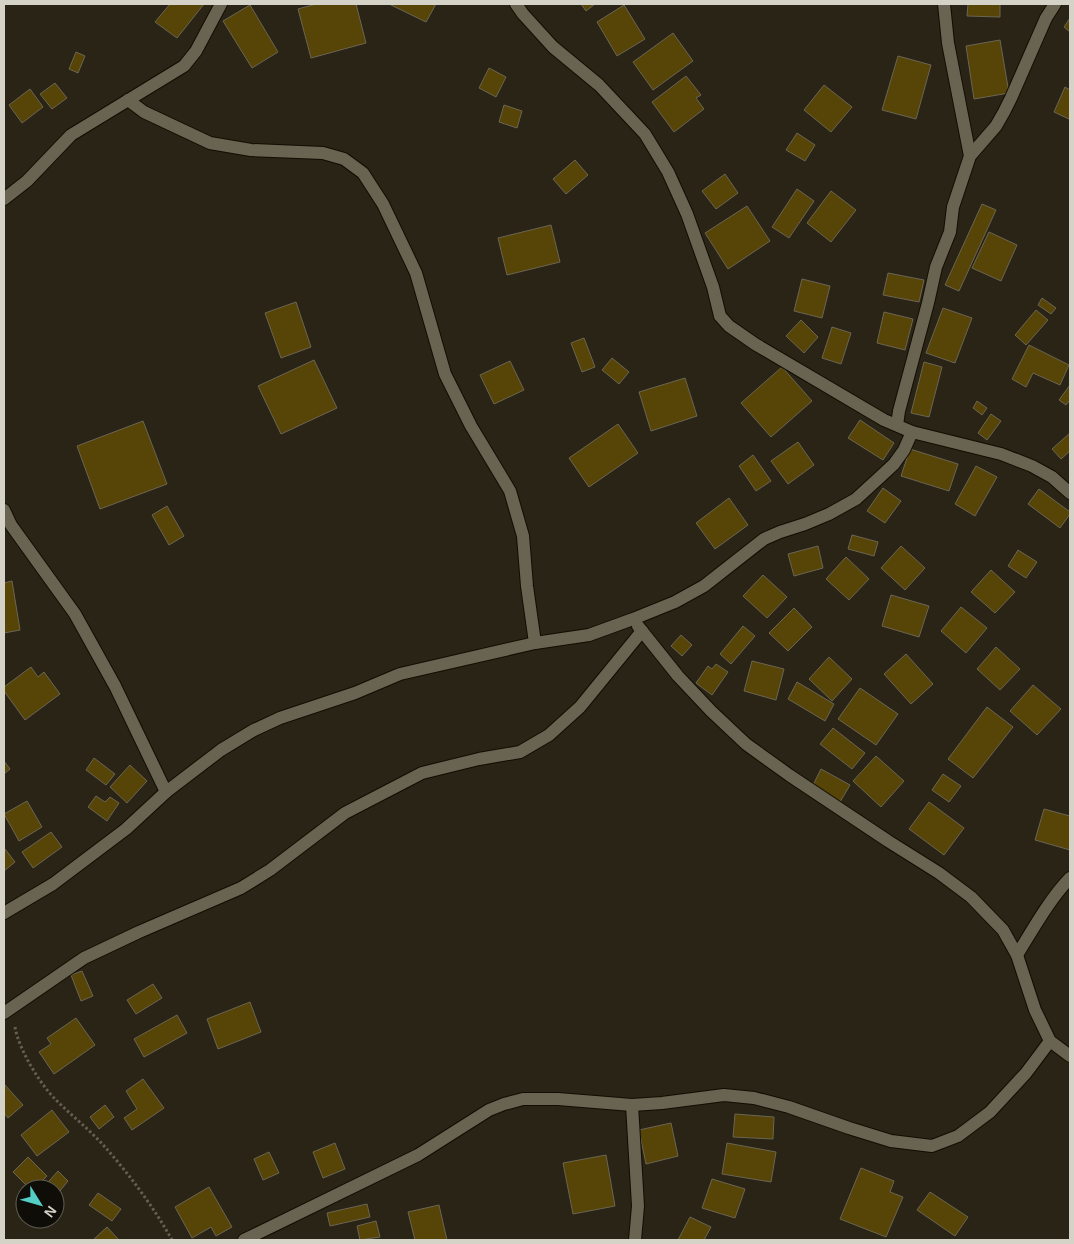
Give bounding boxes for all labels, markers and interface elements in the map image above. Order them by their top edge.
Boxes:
north arrow [15,1179,65,1229]
text: N [41,1203,60,1221]

